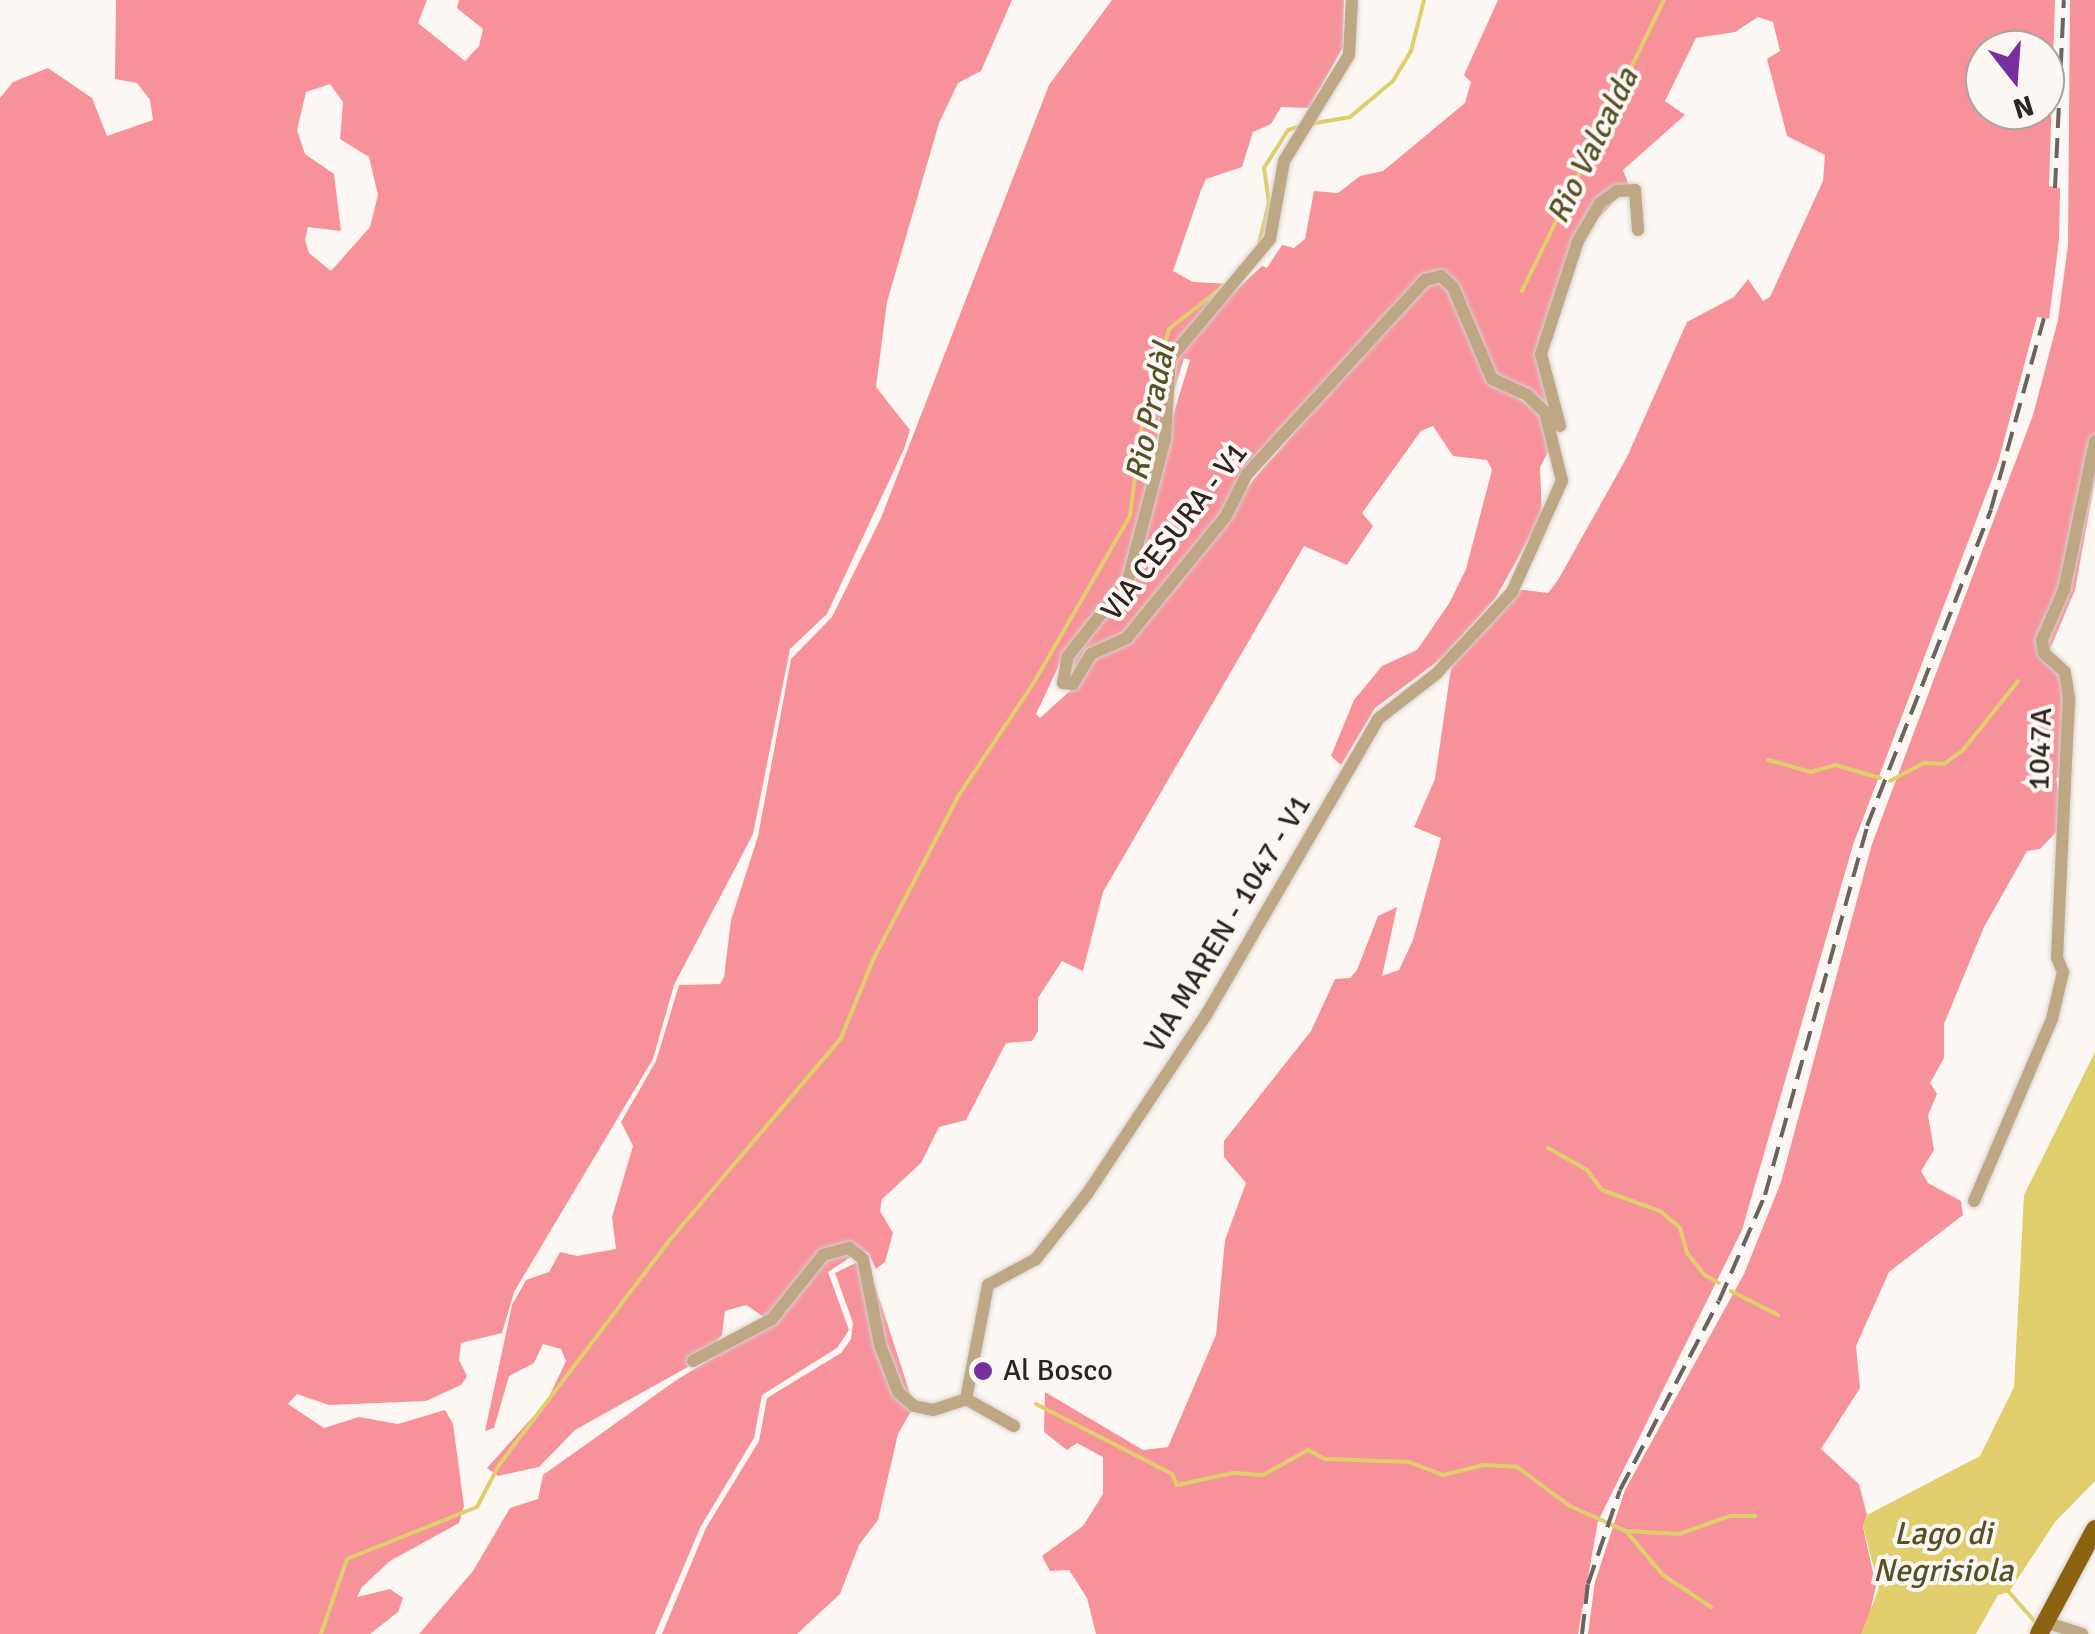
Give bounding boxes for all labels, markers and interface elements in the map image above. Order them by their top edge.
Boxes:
north arrow [1965,30,2065,130]
water label: Rio Valcalda [1539,62,1647,230]
text: N [2009,88,2037,126]
water label: Rio Pradàl [1118,340,1184,484]
street label: VIA CESURA - V1 [1094,436,1256,628]
street label: 1047A [2022,707,2060,791]
street label: VIA MAREN - 1047 - V1 [1137,788,1319,1060]
place label: Al Bosco [1003,1353,1113,1389]
marker: Al Bosco [972,1360,994,1382]
water label: Lago di Negrisiola [1873,1516,2013,1591]

